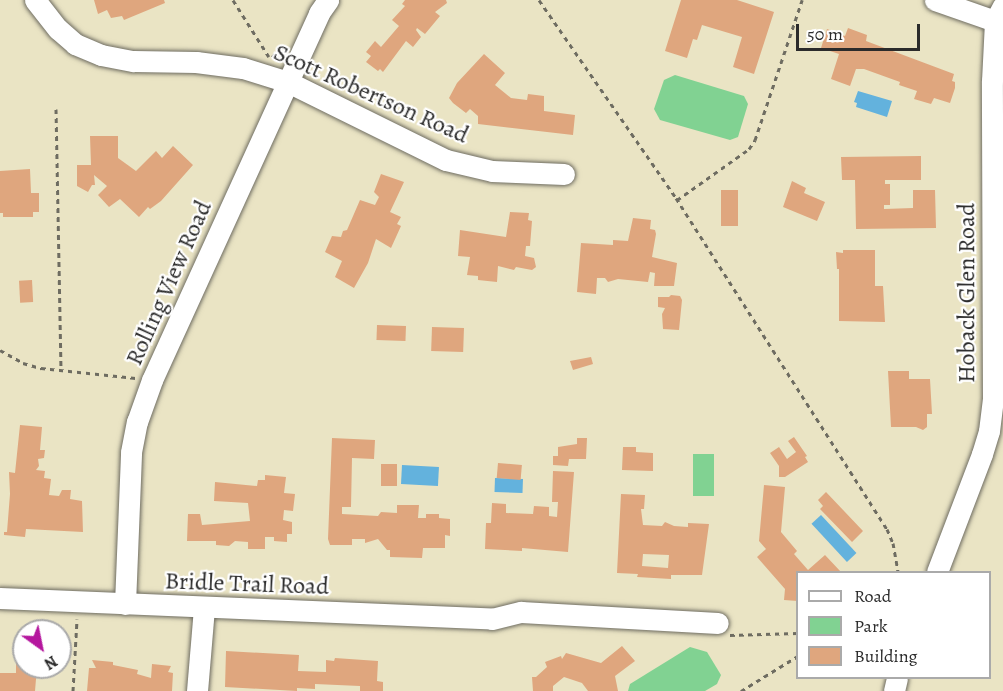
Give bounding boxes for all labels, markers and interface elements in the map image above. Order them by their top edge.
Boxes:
scale bar [799,12,924,50]
text: 50 m [807,22,843,46]
street label: Scott Robertson Road [269,38,473,150]
street label: Rolling View Road [120,196,218,370]
street label: Hoback Glen Road [953,203,981,383]
street label: Bridle Trail Road [164,567,330,601]
legend [796,571,991,679]
text: Road [854,584,891,608]
text: Park [854,614,888,638]
north arrow [12,619,72,679]
text: Building [854,644,918,668]
text: N [40,650,62,675]

